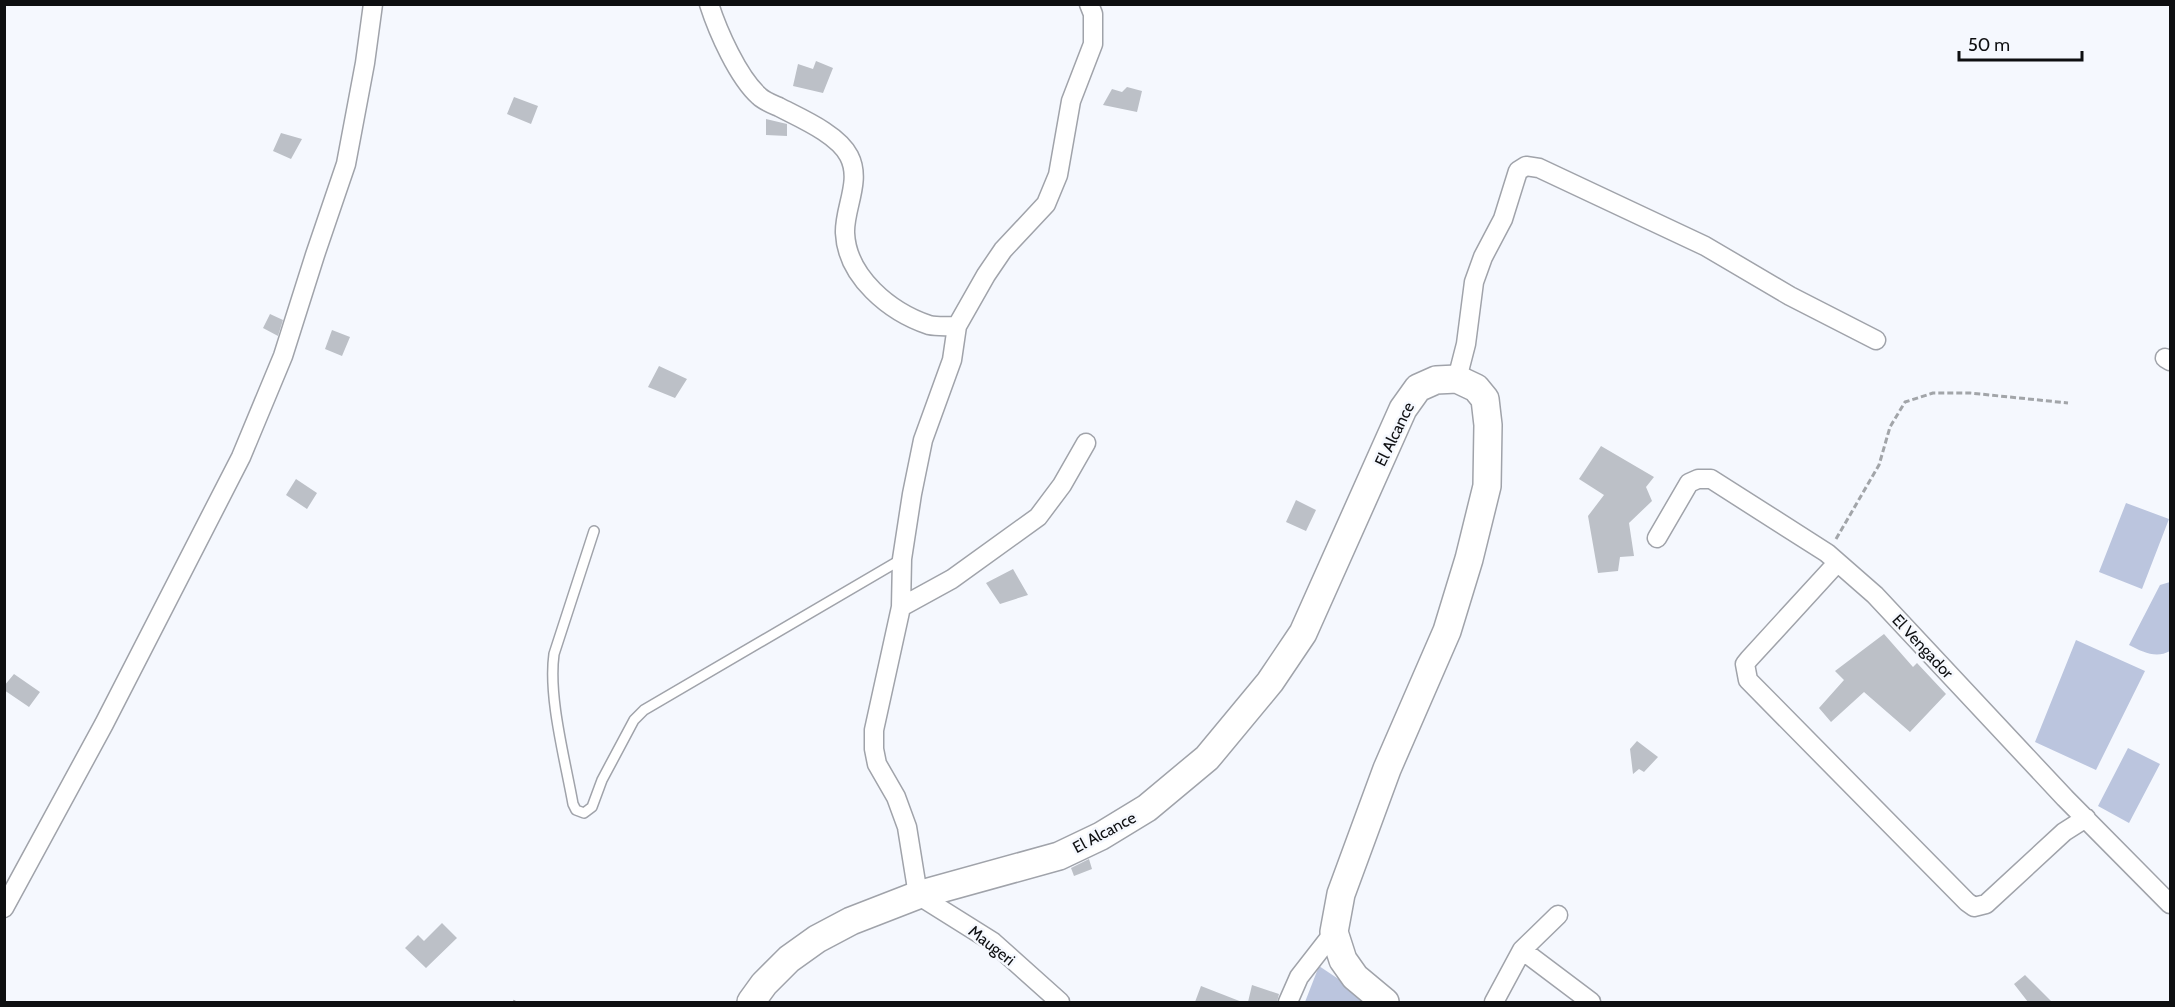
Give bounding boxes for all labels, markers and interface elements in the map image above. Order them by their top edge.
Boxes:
scale bar [1959,24,2082,62]
text: 50 m [1968,34,2010,56]
street label: El Alcance [1371,399,1418,469]
street label: El Vengador [1888,610,1958,683]
street label: El Alcance [1069,808,1139,857]
street label: Maugeri [965,921,1019,969]

